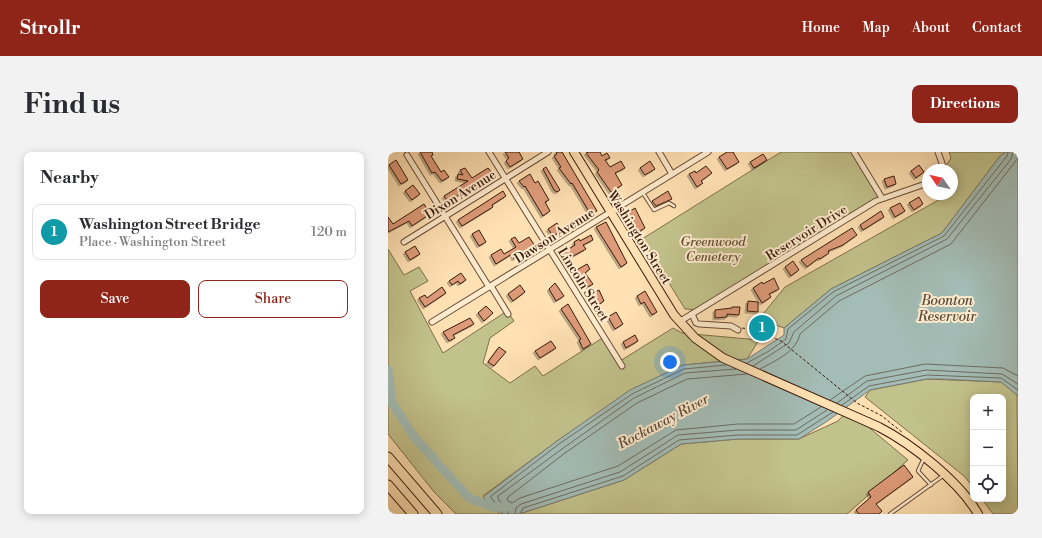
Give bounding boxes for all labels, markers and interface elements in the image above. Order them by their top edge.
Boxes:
text: Strollr [20,16,81,40]
text: Home [802,19,840,37]
text: Map [862,19,890,37]
text: About [912,19,950,37]
text: Contact [972,19,1022,37]
button: Directions [912,85,1018,123]
text: Find us [24,87,120,122]
north arrow [922,164,958,200]
street label: Dixon Avenue [422,166,500,223]
text: Nearby [40,167,99,189]
street label: Washington Street [603,187,675,288]
street label: Reservoir Drive [763,201,851,264]
street label: Dawson Avenue [511,204,598,267]
text: Washington Street Bridge [79,215,260,234]
text: 1 [51,224,57,240]
text: 120 m [311,224,347,240]
text: Place · Washington Street [79,234,226,250]
park label: Greenwood Cemetery [680,234,746,265]
street label: Lincoln Street [554,245,612,325]
button: Save [40,280,190,318]
button: Share [198,280,348,318]
water label: Boonton Reservoir [917,292,977,326]
pin: 1 [749,313,775,343]
your location [660,352,680,372]
water label: Rockaway River [614,390,713,454]
map controls [970,394,1006,502]
button: + [970,394,1006,430]
button: − [970,430,1006,466]
button: locate [970,466,1006,502]

